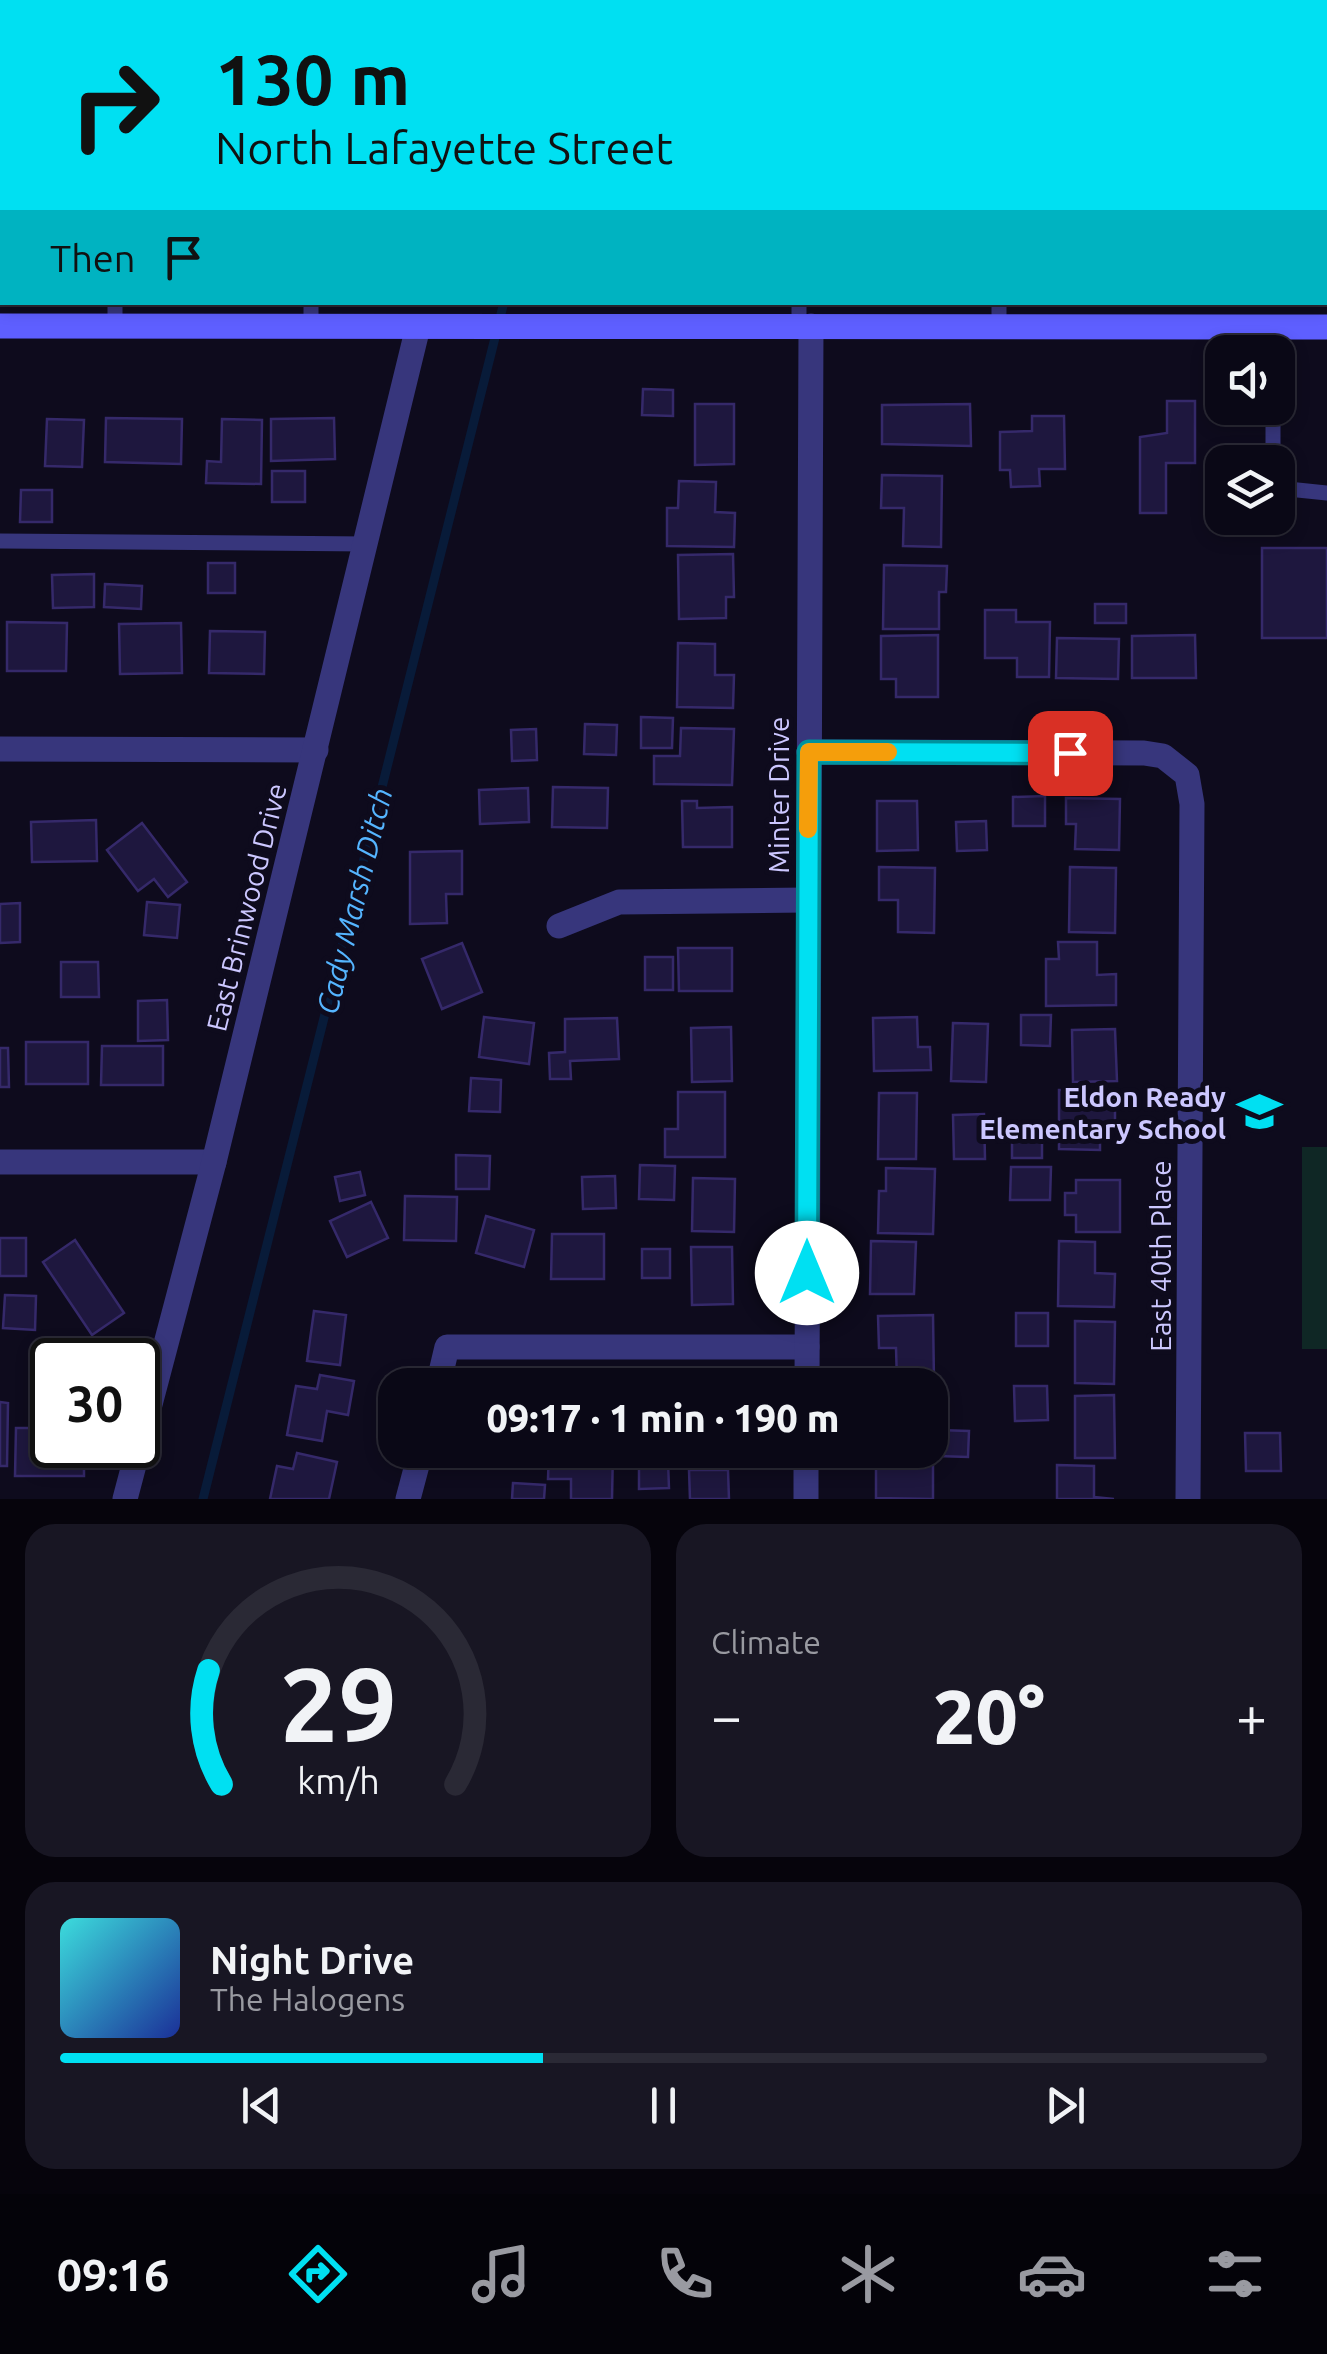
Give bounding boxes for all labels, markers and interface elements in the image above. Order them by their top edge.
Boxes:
icon: right [50,40,180,170]
text: 130 m [215,40,410,118]
text: North Lafayette Street [215,122,673,173]
icon: arrive [156,230,211,285]
text: Then [50,237,136,279]
map controls [1205,335,1295,535]
button: sound [1205,335,1295,425]
button: layers [1205,445,1295,535]
pin [1028,711,1113,796]
street label: Minter Drive [763,717,794,873]
icon: arrive [1043,726,1098,781]
street label: East Brinwood Drive [200,780,292,1034]
water label: Cady Marsh Ditch [309,784,399,1018]
place label: Eldon Ready Elementary School [979,1081,1226,1144]
school or university icon: Eldon Ready Elementary School [1235,1088,1283,1136]
street label: East 40th Place [1145,1160,1176,1352]
position arrow [755,1221,859,1325]
speed limit sign: 30 [30,1338,160,1468]
text: 09:17 · 1 min · 190 m [486,1397,840,1439]
text: Climate [711,1624,821,1660]
text: 29 [279,1645,397,1762]
text: 20° [933,1674,1045,1758]
text: − [711,1685,742,1746]
text: + [1236,1685,1267,1746]
text: km/h [297,1761,379,1801]
text: Night Drive [210,1939,414,1981]
text: The Halogens [210,1981,405,2017]
icon: previous [234,2078,289,2133]
icon: pause [636,2078,691,2133]
icon: next [1038,2078,1093,2133]
icon: directions [283,2239,353,2309]
icon: music [466,2239,536,2309]
icon: phone [650,2239,720,2309]
icon: climate [833,2239,903,2309]
icon: car [1017,2239,1087,2309]
icon: filters [1200,2239,1270,2309]
text: 09:16 [57,2249,169,2300]

